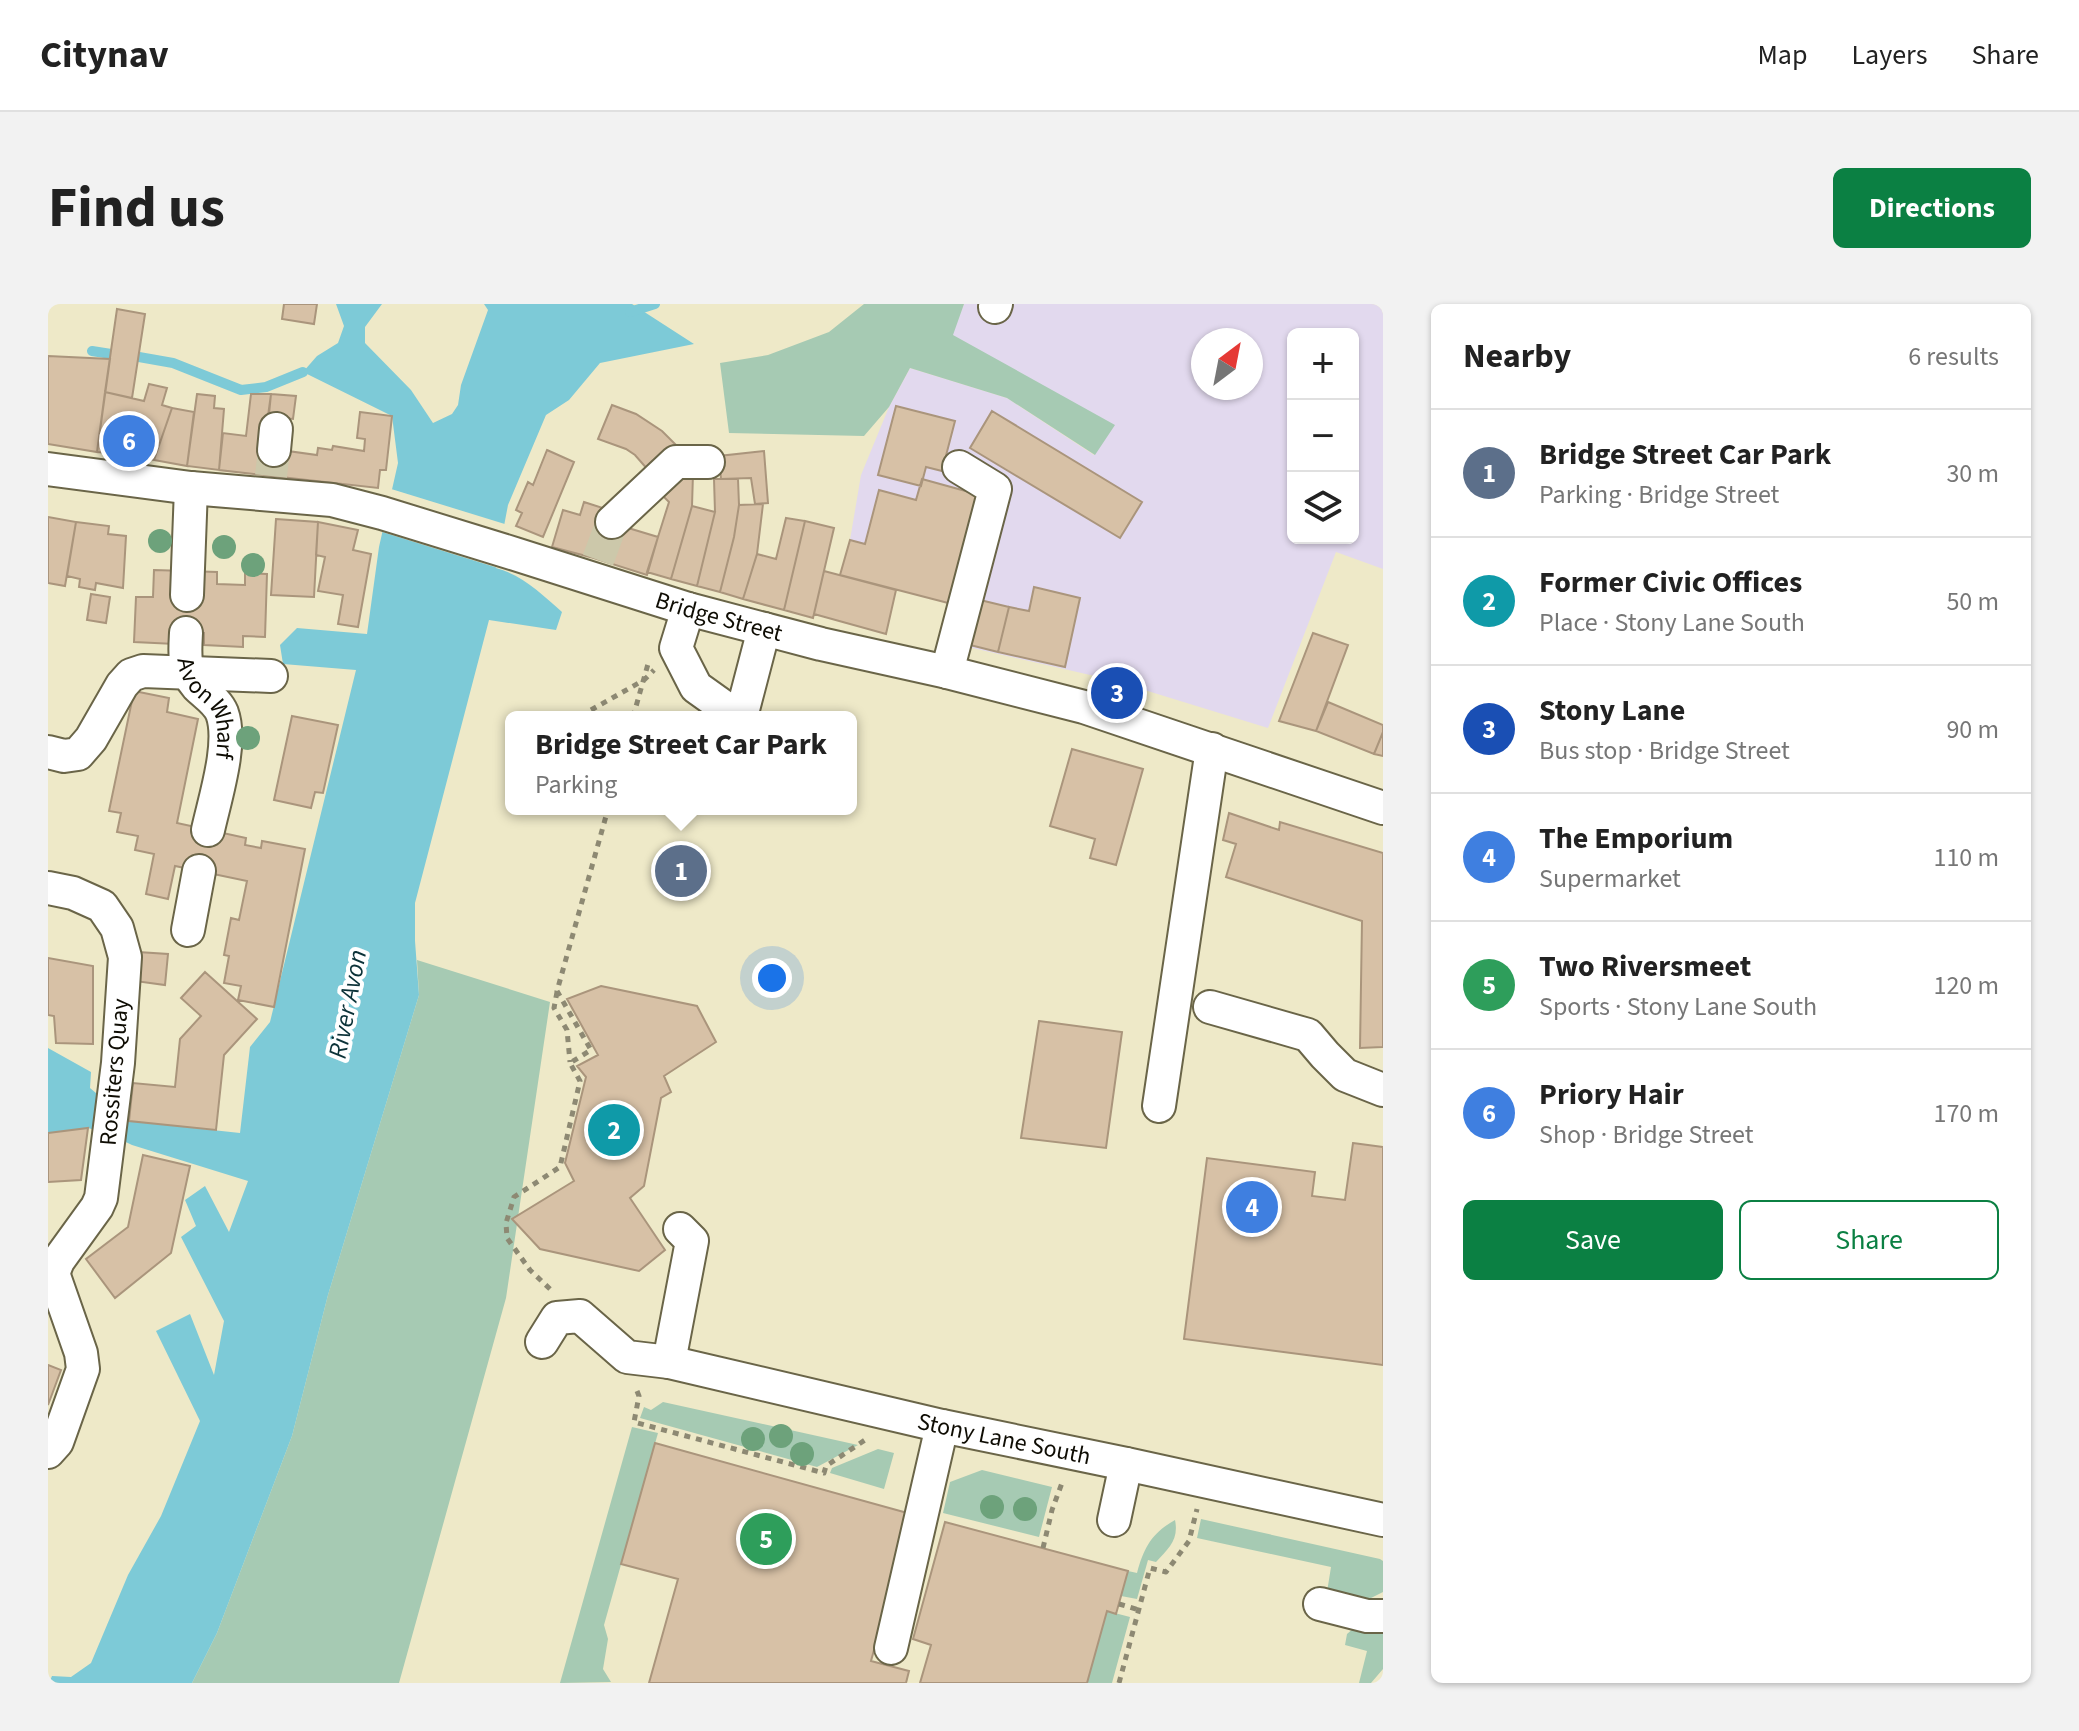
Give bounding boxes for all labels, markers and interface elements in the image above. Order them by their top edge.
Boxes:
text: Citynav [40,28,169,82]
text: Map [1757,35,1807,75]
text: Layers [1851,35,1927,75]
text: Share [1971,35,2039,75]
button: Directions [1833,168,2031,248]
text: Find us [48,169,225,248]
north arrow [1191,328,1263,400]
map controls [1287,328,1359,544]
button: + [1287,328,1359,400]
text: Nearby [1463,332,1571,381]
text: 6 results [1908,338,1999,375]
button: − [1287,400,1359,472]
pin: 6 [103,411,155,471]
text: Bridge Street Car Park [1539,433,1831,476]
text: 1 [1482,455,1496,492]
text: 30 m [1946,455,1999,492]
button: layers [1287,472,1359,544]
text: Parking · Bridge Street [1539,476,1779,513]
text: Former Civic Offices [1539,561,1802,604]
street label: Bridge Street [651,583,786,651]
text: 2 [1482,583,1496,620]
text: 50 m [1946,583,1999,620]
text: Place · Stony Lane South [1539,604,1805,641]
street label: Avon Wharf [168,655,243,762]
pin: 3 [1091,663,1143,723]
text: Stony Lane [1539,689,1685,732]
popup [505,711,857,815]
text: 3 [1482,711,1496,748]
text: 90 m [1946,711,1999,748]
text: Bridge Street Car Park [535,723,827,766]
text: Bus stop · Bridge Street [1539,732,1790,769]
text: Parking [535,766,617,803]
text: The Emporium [1539,817,1733,860]
text: 4 [1482,839,1496,876]
text: 110 m [1933,839,1999,876]
pin: 1 [655,841,707,901]
text: Supermarket [1539,860,1681,897]
text: Two Riversmeet [1539,945,1751,988]
water label: River Avon [319,946,376,1062]
your location [752,958,792,998]
text: 5 [1482,967,1496,1004]
text: 120 m [1933,967,1999,1004]
text: Sports · Stony Lane South [1539,988,1817,1025]
street label: Rossiters Quay [91,997,138,1147]
text: Priory Hair [1539,1073,1684,1116]
text: 6 [1482,1095,1496,1132]
text: 170 m [1933,1095,1999,1132]
pin: 2 [588,1100,640,1160]
text: Shop · Bridge Street [1539,1116,1754,1153]
pin: 4 [1226,1177,1278,1237]
button: Save [1463,1200,1723,1280]
button: Share [1739,1200,1999,1280]
street label: Stony Lane South [914,1404,1094,1474]
pin: 5 [740,1509,792,1569]

